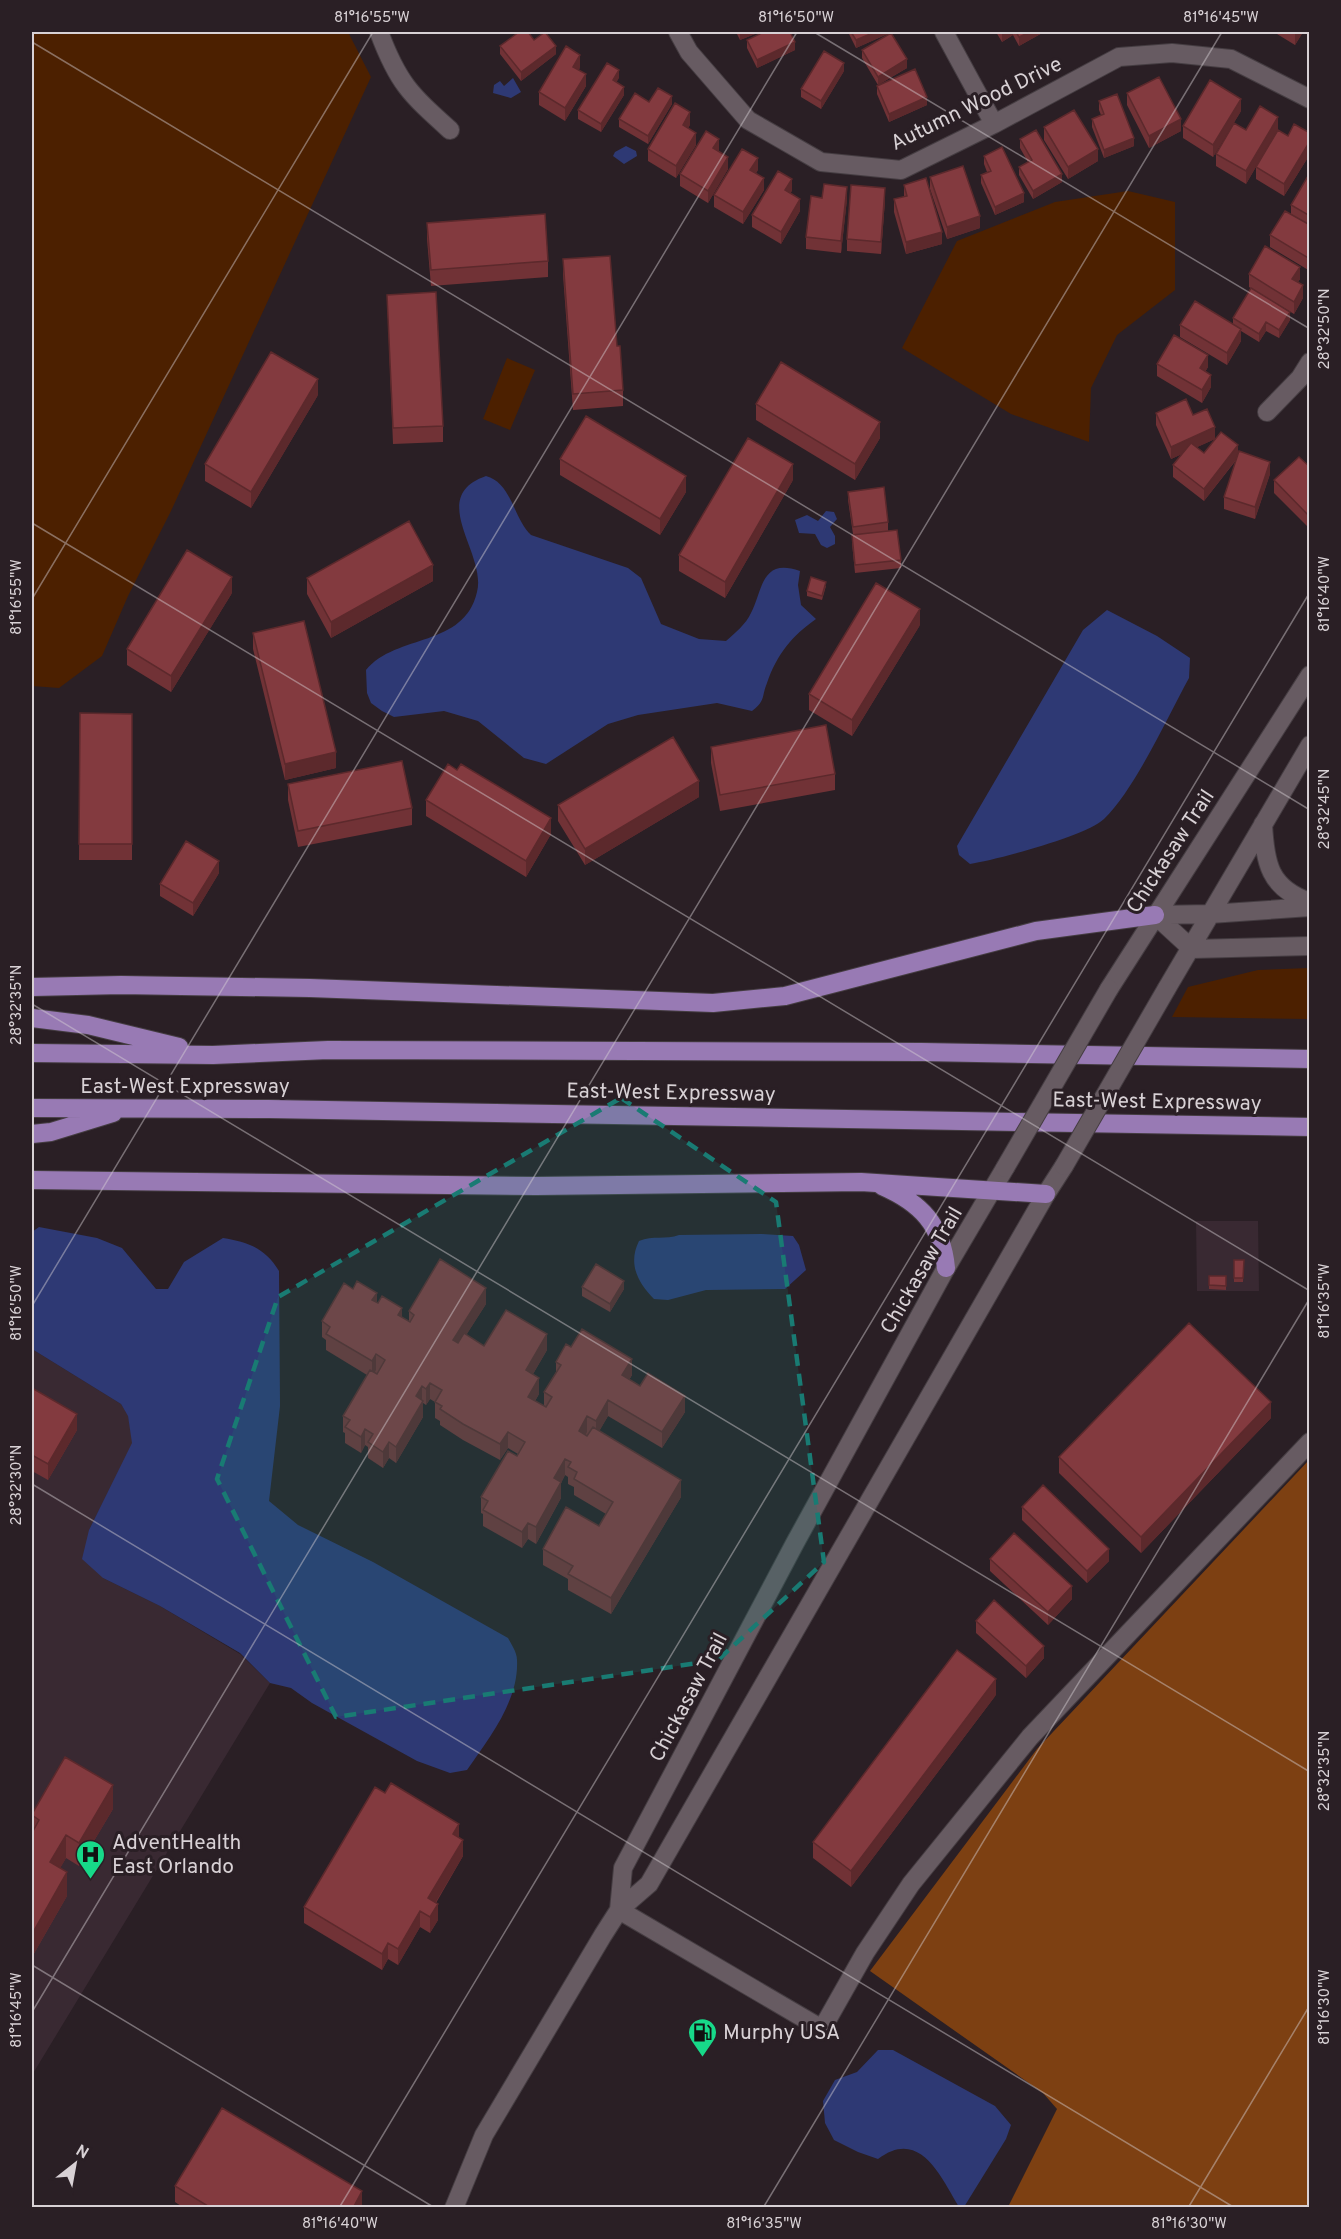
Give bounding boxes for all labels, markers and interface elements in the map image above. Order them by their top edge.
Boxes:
text: 81°16'55"W [334,9,410,28]
text: 81°16'50"W [758,9,834,28]
text: 81°16'45"W [1183,9,1259,28]
street label: Autumn Wood Drive [886,51,1067,158]
text: 28°32'50"N [1316,288,1335,370]
text: 81°16'40"W [1316,556,1335,632]
text: 81°16'55"W [8,559,27,635]
text: 28°32'45"N [1316,769,1335,849]
street label: Chickasaw Trail [1121,785,1221,919]
text: 28°32'35"N [8,965,27,1045]
street label: East-West Expressway [80,1074,290,1101]
street label: East-West Expressway [566,1078,776,1109]
street label: East-West Expressway [1052,1087,1262,1118]
street label: Chickasaw Trail [875,1202,970,1339]
text: 81°16'35"W [1316,1263,1335,1339]
text: 81°16'50"W [8,1265,27,1341]
text: 28°32'30"N [8,1445,27,1525]
street label: Chickasaw Trail [644,1628,735,1767]
text: 28°32'35"N [1316,1731,1335,1811]
place label: AdventHealth East Orlando [112,1830,241,1881]
hospital icon: AdventHealth East Orlando [75,1838,107,1880]
text: 81°16'30"W [1316,1969,1335,2045]
text: 81°16'45"W [8,1972,27,2048]
fuel station icon: Murphy USA [686,2016,718,2058]
place label: Murphy USA [723,2020,840,2047]
north arrow [45,2134,105,2194]
text: N [72,2141,92,2164]
text: 81°16'40"W [302,2215,378,2234]
text: 81°16'35"W [726,2215,802,2234]
text: 81°16'30"W [1151,2215,1227,2234]

